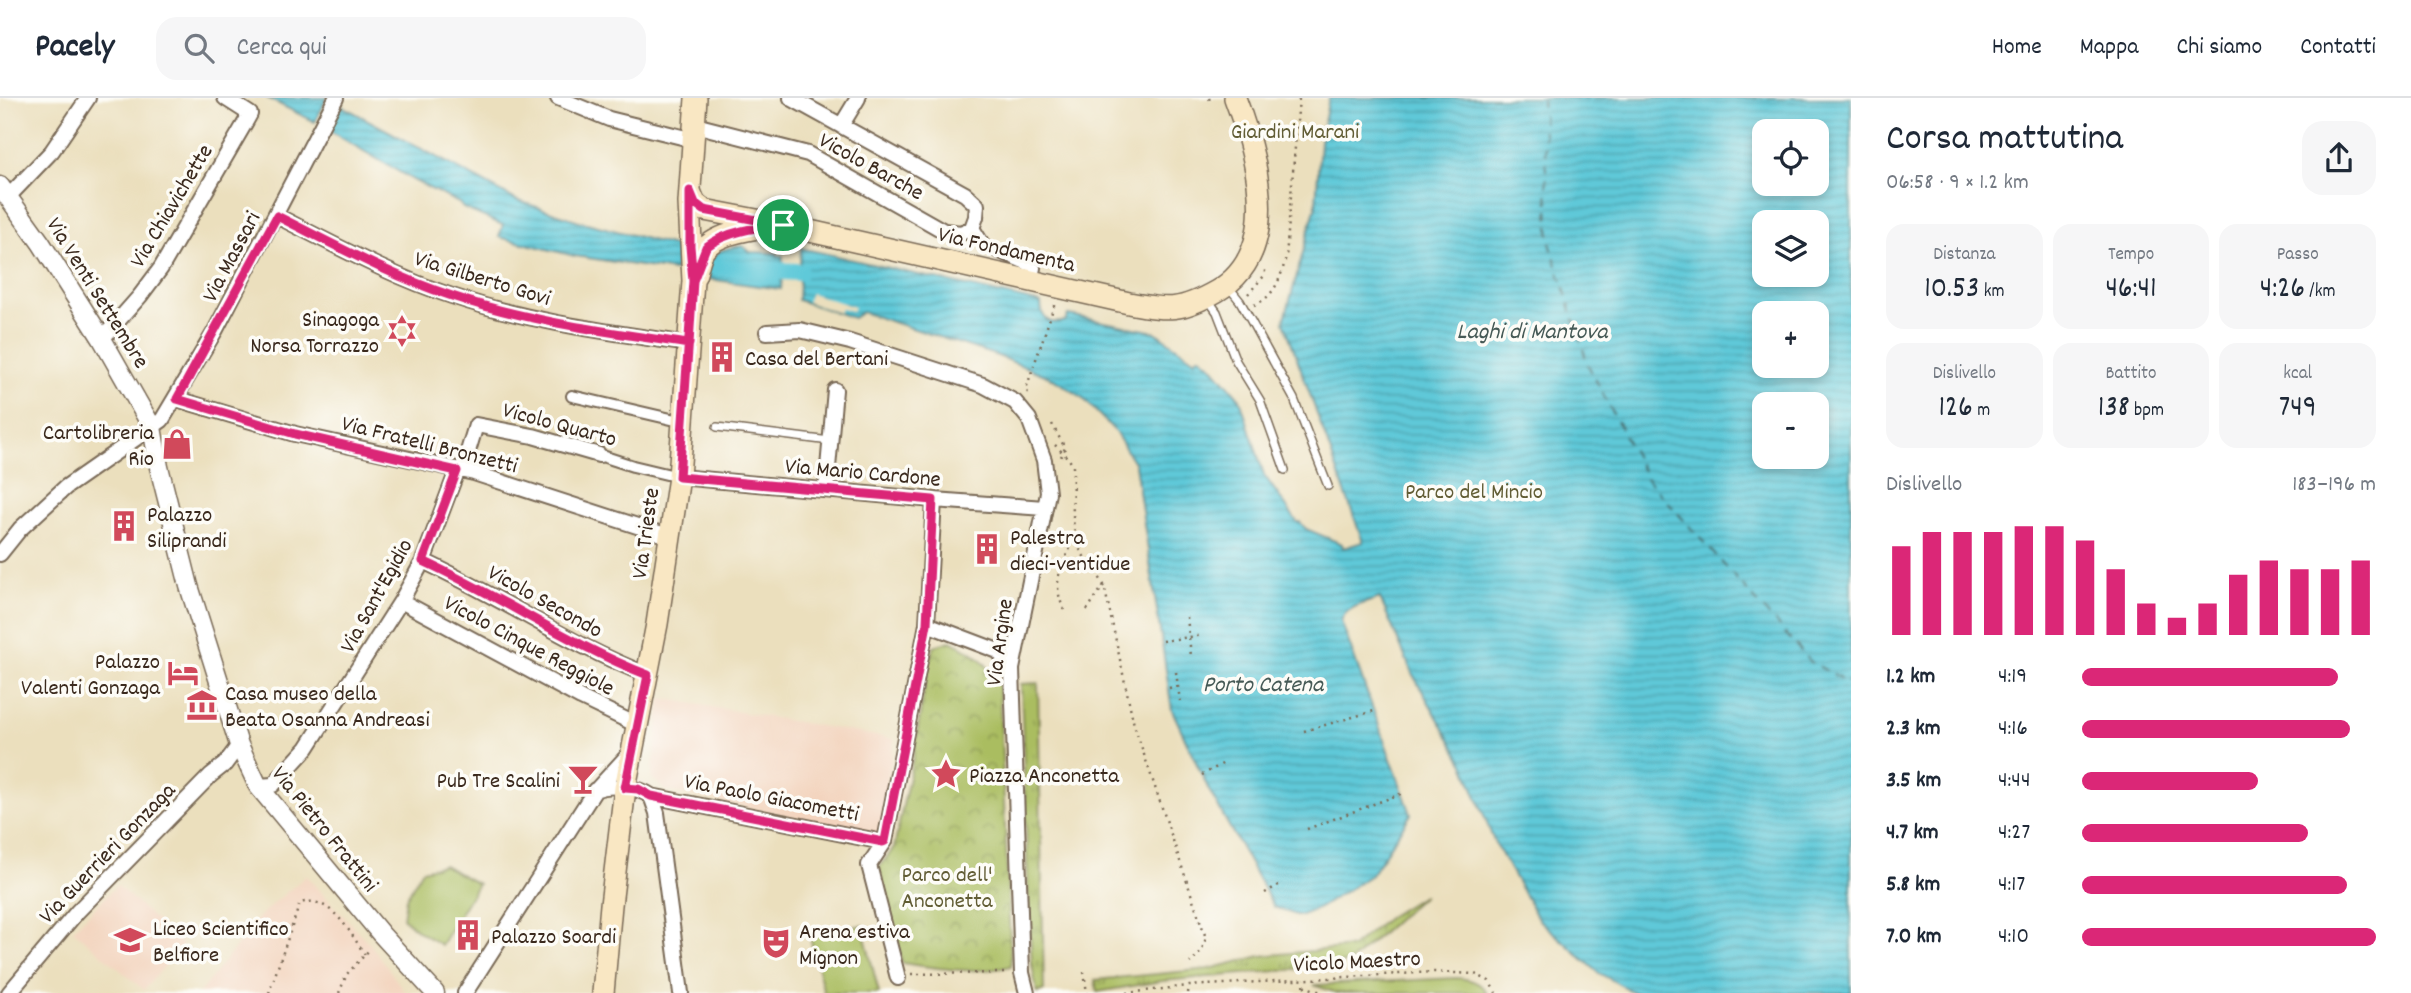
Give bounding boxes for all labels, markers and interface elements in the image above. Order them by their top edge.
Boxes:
search box [156,17,646,80]
text: Pacely [35,25,114,72]
icon: search [180,29,218,67]
text: Cerca qui [236,30,327,67]
text: Home [1992,31,2042,65]
text: Mappa [2080,31,2139,65]
text: Chi siamo [2177,31,2262,65]
text: Contatti [2300,31,2376,65]
text: Corsa mattutina [1886,113,2123,168]
park label: Giardini Marani [1231,117,1359,150]
map controls [1752,119,1829,469]
button: locate [1752,119,1829,196]
button: share [2302,121,2376,195]
street label: Vicolo Barche [812,126,929,211]
street label: Via Chiavichette [123,139,223,275]
text: 06:58 · 9 × 1.2 km [1886,167,2029,200]
pin [753,195,813,255]
street label: Via Massari [195,206,271,309]
icon: arrive [764,206,802,244]
button: layers [1752,210,1829,287]
street label: Via Venti Settembre [36,212,156,376]
street label: Via Fondamenta [934,220,1079,283]
text: Distanza [1933,242,1995,269]
text: Tempo [2108,242,2154,269]
text: Passo [2277,242,2319,269]
street label: Via Gilberto Govi [410,244,554,317]
text: 10.53 [1924,269,1979,312]
text: 46:41 [2105,269,2157,312]
text: 4:26 [2260,269,2305,312]
text: km [1979,279,2004,306]
text: /km [2305,279,2336,306]
button: + [1752,301,1829,378]
place label: Sinagoga Norsa Torrazzo [250,305,380,364]
synagogue icon: Sinagoga Norsa Torrazzo [385,314,419,348]
water label: Laghi di Mantova [1457,316,1609,350]
building icon: Casa del Bertani [705,340,739,374]
place label: Casa del Bertani [745,344,888,377]
text: Dislivello [1933,361,1996,388]
text: Battito [2106,361,2156,388]
text: kcal [2283,361,2312,388]
text: 126 [1938,388,1973,431]
text: 138 [2098,388,2130,431]
text: 749 [2279,388,2317,431]
button: − [1752,392,1829,469]
street label: Vicolo Quarto [498,395,620,457]
text: m [1973,398,1990,425]
text: bpm [2130,398,2164,425]
street label: Via Fratelli Bronzetti [338,409,521,484]
place label: Cartolibreria Rio [43,418,155,477]
shop icon: Cartolibreria Rio [160,427,194,461]
street label: Via Mario Cardone [783,451,942,498]
text: Dislivello [1886,469,1962,502]
text: 183–196 m [2292,469,2376,502]
park label: Parco del Mincio [1405,477,1543,510]
street label: Via Trieste [625,486,670,581]
place label: Palazzo Siliprandi [147,500,227,559]
building icon: Palazzo Siliprandi [107,509,141,543]
place label: Palestra dieci-ventidue [1010,523,1130,582]
building icon: Palestra dieci-ventidue [970,532,1004,566]
street label: Via Sant'Egidio [333,534,423,660]
street label: Vicolo Secondo [481,558,608,648]
street label: Vicolo Cinque Reggiole [437,588,620,706]
street label: Via Argine [979,597,1024,688]
place label: Palazzo Valenti Gonzaga [21,647,161,706]
hotel icon: Palazzo Valenti Gonzaga [166,656,200,690]
text: 1.2 km [1886,661,1935,694]
text: 4:19 [1998,661,2027,694]
water label: Porto Catena [1203,669,1325,703]
place label: Casa museo della Beata Osanna Andreasi [225,679,430,738]
museum icon: Casa museo della Beata Osanna Andreasi [185,688,219,722]
text: 2.3 km [1886,713,1941,746]
text: 4:16 [1998,713,2028,746]
place icon: Piazza Anconetta [929,757,963,791]
street label: Via Pietro Frattini [262,760,385,901]
place label: Piazza Anconetta [969,761,1120,794]
bar icon: Pub Tre Scalini [566,762,600,796]
text: 3.5 km [1886,765,1941,798]
text: 4:44 [1998,765,2030,798]
place label: Pub Tre Scalini [437,766,560,799]
street label: Via Paolo Giacometti [681,766,861,833]
street label: Via Guerrieri Gonzaga [32,775,186,933]
text: 4.7 km [1886,817,1939,850]
text: 4:27 [1998,817,2030,850]
park label: Parco dell' Anconetta [901,860,994,919]
text: 5.8 km [1886,869,1940,902]
text: 4:17 [1998,869,2025,902]
place label: Liceo Scientifico Belfiore [153,914,289,973]
place label: Arena estiva Mignon [799,917,911,976]
building icon: Palazzo Soardi [451,918,485,952]
text: 7.0 km [1886,921,1942,954]
text: 4:10 [1998,921,2029,954]
place label: Palazzo Soardi [491,922,616,955]
school or university icon: Liceo Scientifico Belfiore [113,923,147,957]
theatre icon: Arena estiva Mignon [759,926,793,960]
street label: Vicolo Maestro [1293,944,1421,983]

